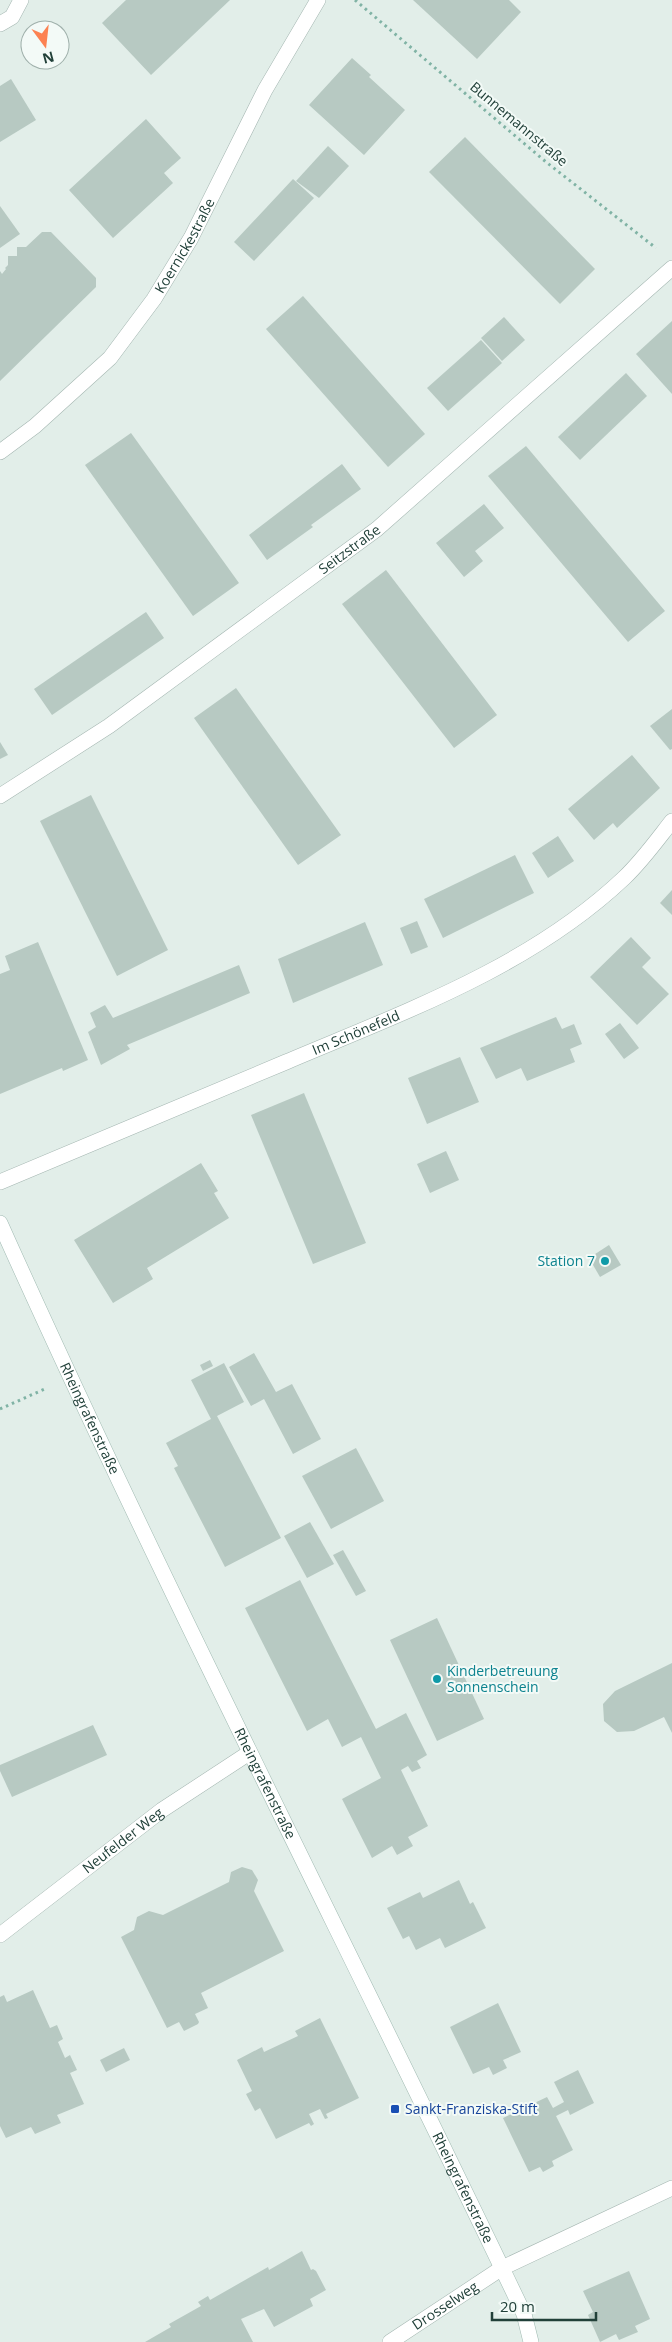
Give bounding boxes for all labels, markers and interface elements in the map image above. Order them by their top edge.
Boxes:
north arrow [20,20,70,70]
text: N [41,47,56,69]
street label: Bunnemannstraße [466,77,572,170]
street label: Koernickestraße [150,195,219,297]
street label: Seitzstraße [314,520,384,578]
street label: Im Schönefeld [309,1005,402,1059]
place label: Station 7 [537,1251,595,1270]
marker: Station 7 [599,1255,611,1267]
street label: Rheingrafenstraße [56,1359,125,1477]
place label: Kinderbetreuung Sonnenschein [447,1661,559,1696]
marker: Kinderbetreuung Sonnenschein [431,1673,443,1685]
street label: Rheingrafenstraße [230,1724,301,1842]
street label: Neufelder Weg [78,1802,167,1877]
place label: Sankt-Franziska-Stift [405,2099,538,2118]
marker: Sankt-Franziska-Stift [389,2103,401,2115]
street label: Rheingrafenstraße [428,2129,499,2246]
street label: Drosselweg [408,2276,482,2334]
scale bar [492,2290,596,2322]
text: 20 m [500,2296,535,2316]

